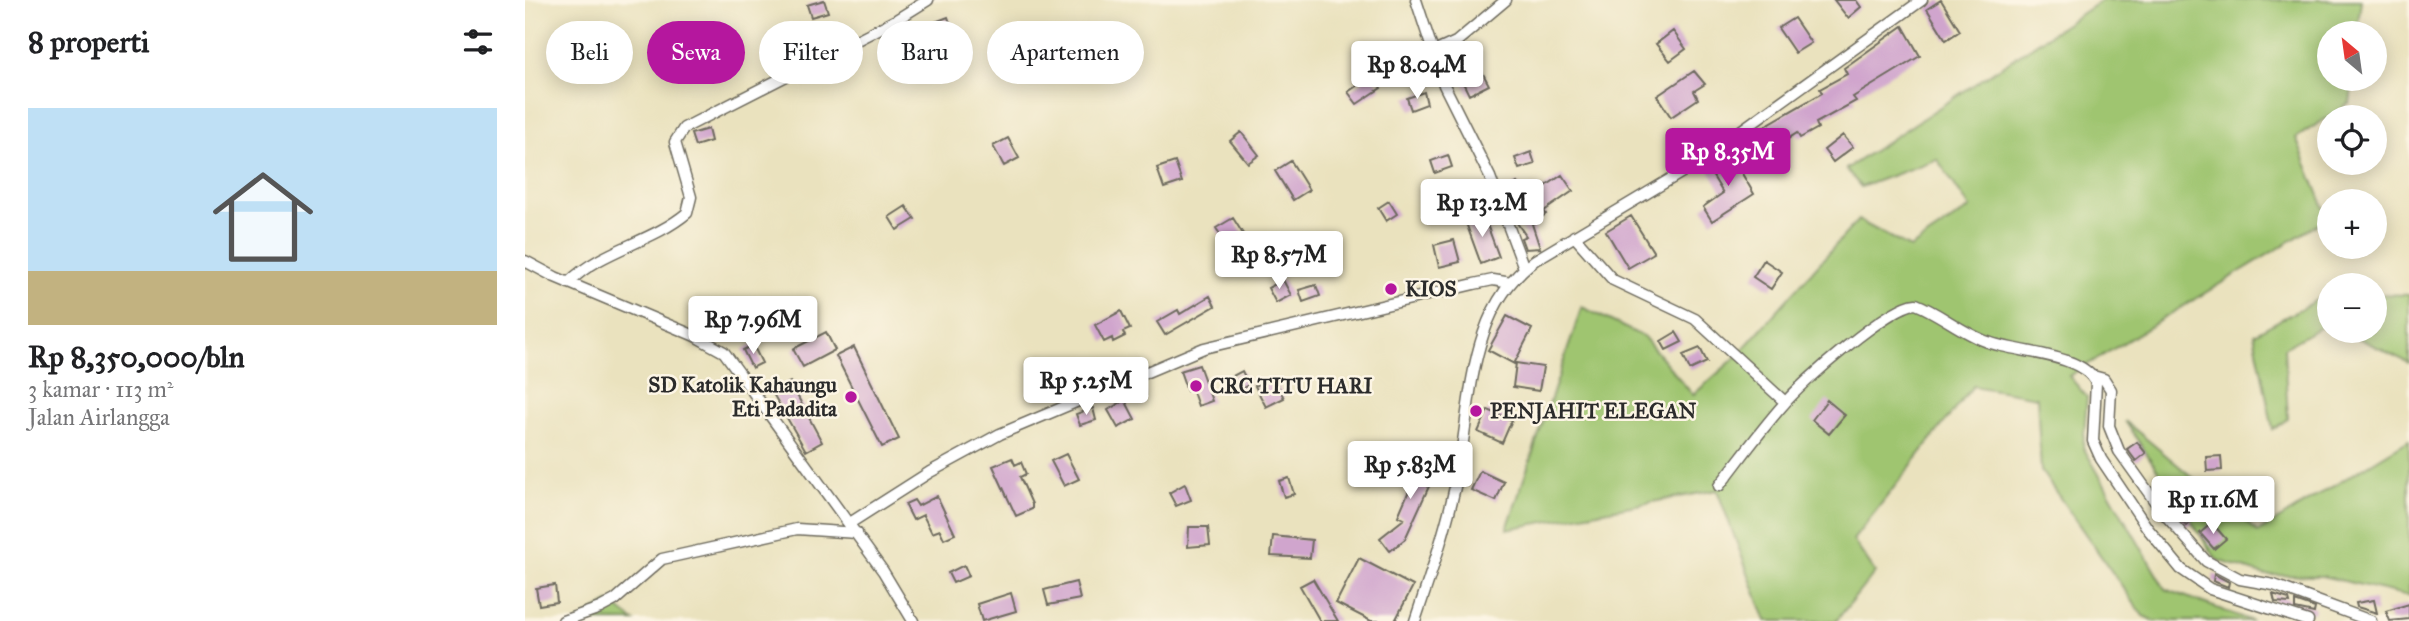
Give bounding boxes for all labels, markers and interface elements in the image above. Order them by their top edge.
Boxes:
chip: Beli [546,21,633,84]
chip: Sewa [647,21,745,84]
chip: Filter [759,21,863,84]
chip: Baru [877,21,973,84]
chip: Apartemen [987,21,1144,84]
north arrow [2317,21,2387,91]
map controls [2317,21,2387,343]
icon: filters [459,23,497,61]
text: 8 properti [28,24,149,60]
pin: Rp 8.04M [1345,42,1489,101]
text: Rp 8.04M [1367,50,1467,78]
button: locate [2317,105,2387,175]
pin: Rp 8.35M [1656,128,1800,188]
text: Rp 8.35M [1681,137,1775,165]
icon: home [200,154,326,280]
pin: Rp 13.2M [1410,180,1554,239]
text: Rp 13.2M [1437,188,1527,216]
button: + [2317,189,2387,259]
pin: Rp 8.57M [1207,232,1351,291]
text: Rp 8.57M [1231,240,1327,268]
button: − [2317,273,2387,343]
place label: KIOS [1405,276,1457,302]
marker: KIOS [1383,281,1399,297]
pin: Rp 7.96M [681,296,825,356]
text: Rp 7.96M [704,305,802,333]
text: Rp 8,350,000/bln [28,339,245,375]
pin: Rp 5.25M [1014,358,1158,417]
text: Rp 5.25M [1039,366,1133,394]
place label: SD Katolik Kahaungu Eti Padadita [648,372,838,422]
place label: CRC TITU HARI [1210,373,1373,399]
text: 3 kamar · 113 m² [28,375,173,403]
marker: CRC TITU HARI [1188,378,1204,394]
marker: SD Katolik Kahaungu Eti Padadita [843,389,859,405]
place label: PENJAHIT ELEGAN [1490,398,1697,425]
text: Jalan Airlangga [28,403,170,431]
marker: PENJAHIT ELEGAN [1468,403,1484,419]
pin: Rp 5.83M [1338,442,1482,501]
text: Rp 5.83M [1364,450,1456,478]
pin: Rp 11.6M [2141,476,2285,536]
text: Rp 11.6M [2167,485,2259,513]

